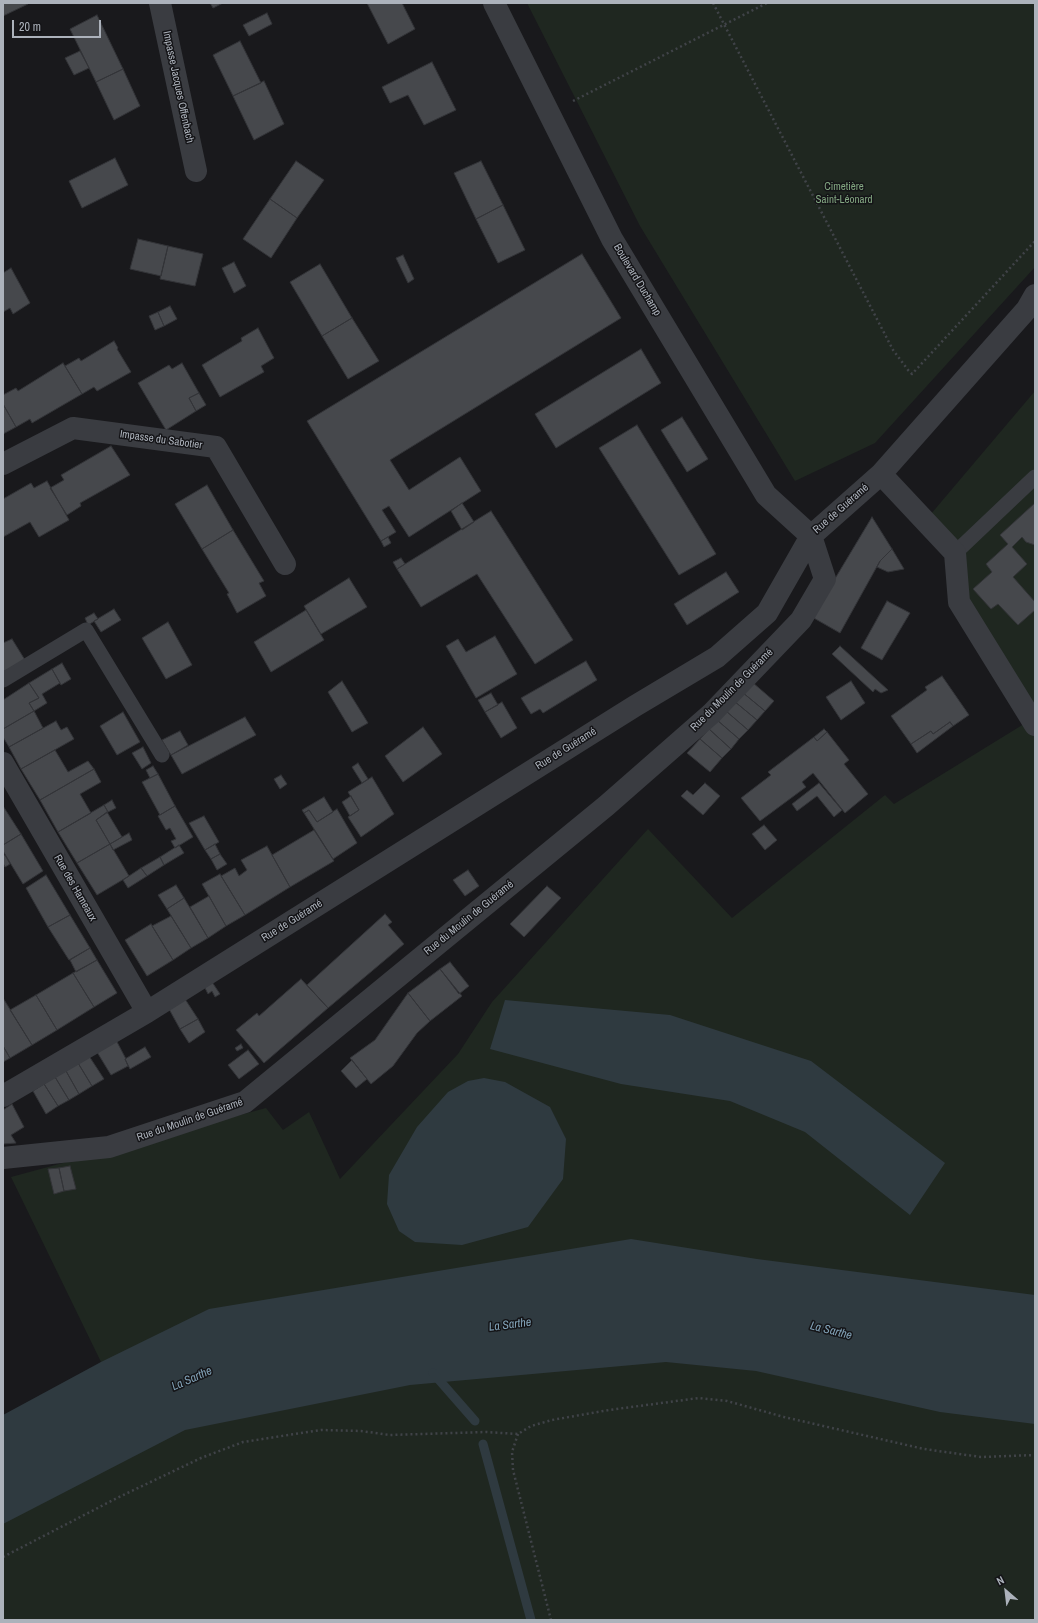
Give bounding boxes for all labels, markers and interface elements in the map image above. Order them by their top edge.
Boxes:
scale bar [14,12,103,38]
text: 20 m [19,19,41,35]
street label: Impasse Jacques Offenbach [160,30,196,144]
park label: Cimetière Saint-Léonard [815,180,873,206]
street label: Boulevard Duchamp [610,242,664,318]
street label: Impasse du Sabotier [119,428,203,452]
street label: Rue de Guéramé [811,481,871,537]
street label: Rue du Moulin de Guéramé [688,646,776,734]
street label: Rue de Guéramé [533,725,599,773]
street label: Rue des Hameaux [51,852,99,924]
street label: Rue du Moulin de Guéramé [422,878,516,958]
street label: Rue de Guéramé [259,897,325,945]
street label: Rue du Moulin de Guéramé [135,1096,245,1144]
water label: La Sarthe [488,1315,532,1335]
water label: La Sarthe [809,1319,853,1343]
water label: La Sarthe [170,1364,214,1394]
north arrow [986,1571,1026,1611]
text: N [994,1573,1007,1588]

